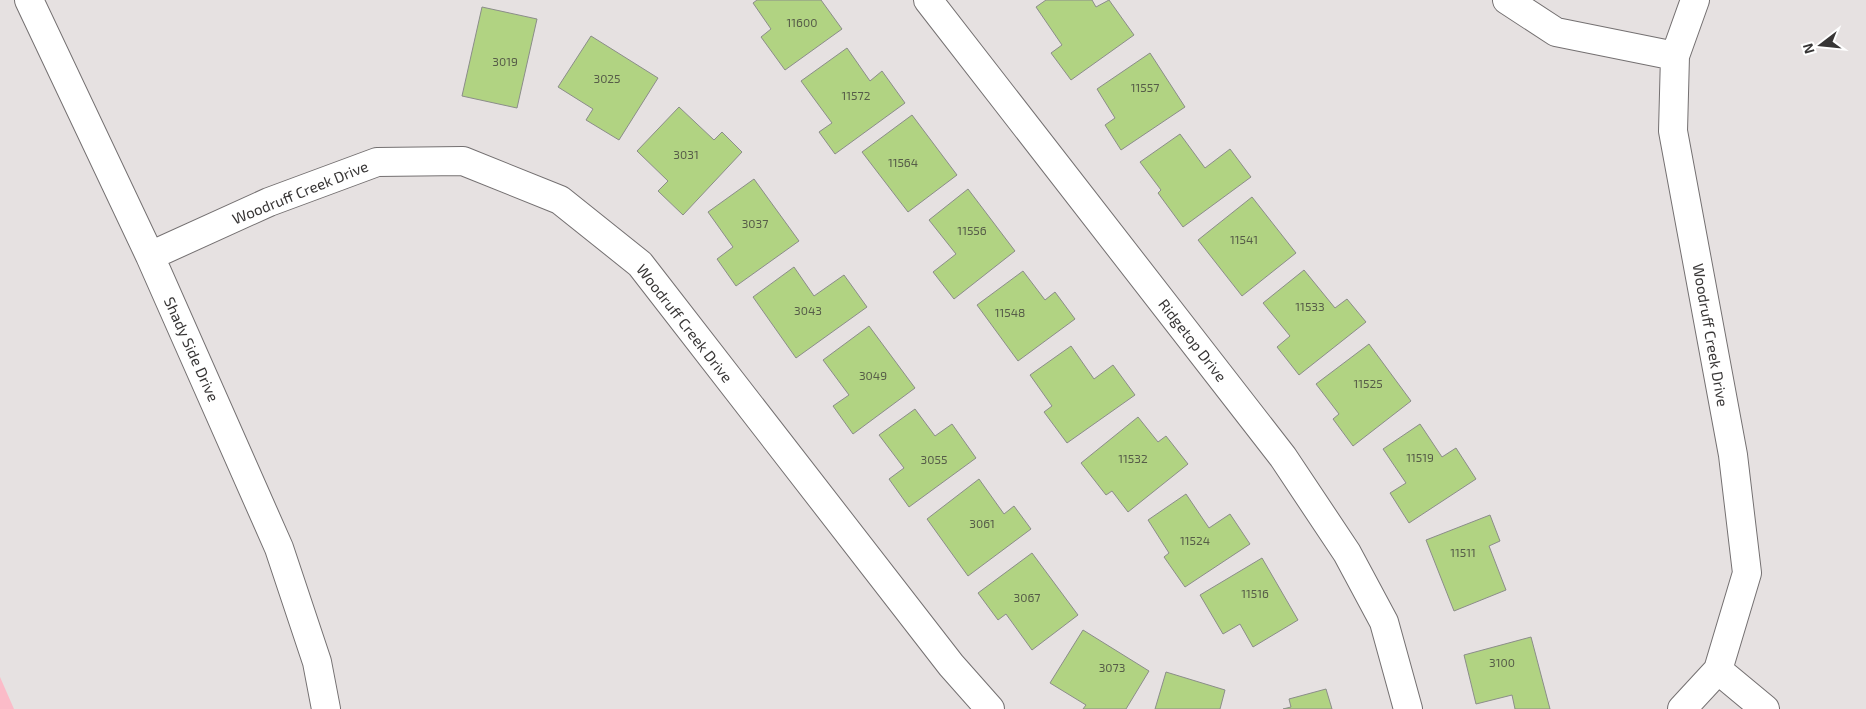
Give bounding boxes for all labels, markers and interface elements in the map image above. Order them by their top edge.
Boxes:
house number: 11600 [787,15,817,29]
north arrow [1796,20,1846,70]
text: N [1798,42,1818,56]
house number: 3019 [492,54,518,68]
house number: 3025 [593,71,621,85]
house number: 11557 [1131,80,1159,94]
house number: 11572 [842,88,871,102]
house number: 3031 [673,147,699,161]
house number: 11564 [888,155,918,169]
street label: Woodruff Creek Drive [229,156,371,228]
house number: 3037 [742,216,768,230]
house number: 11556 [957,223,987,237]
house number: 11541 [1230,232,1258,246]
street label: Woodruff Creek Drive [633,260,737,386]
street label: Woodruff Creek Drive [1690,262,1732,408]
street label: Shady Side Drive [161,294,223,404]
street label: Ridgetop Drive [1155,295,1231,385]
house number: 11533 [1295,299,1325,313]
house number: 3043 [794,303,822,317]
house number: 11548 [995,305,1025,319]
house number: 3049 [859,368,887,382]
house number: 11525 [1353,376,1383,390]
house number: 11519 [1406,450,1434,464]
house number: 11532 [1118,451,1148,465]
house number: 3055 [921,452,947,466]
house number: 3061 [969,516,995,530]
house number: 11524 [1180,533,1210,547]
house number: 11511 [1450,545,1476,559]
house number: 11516 [1241,586,1269,600]
house number: 3067 [1014,590,1040,604]
house number: 3100 [1489,655,1515,669]
house number: 3073 [1099,660,1125,674]

